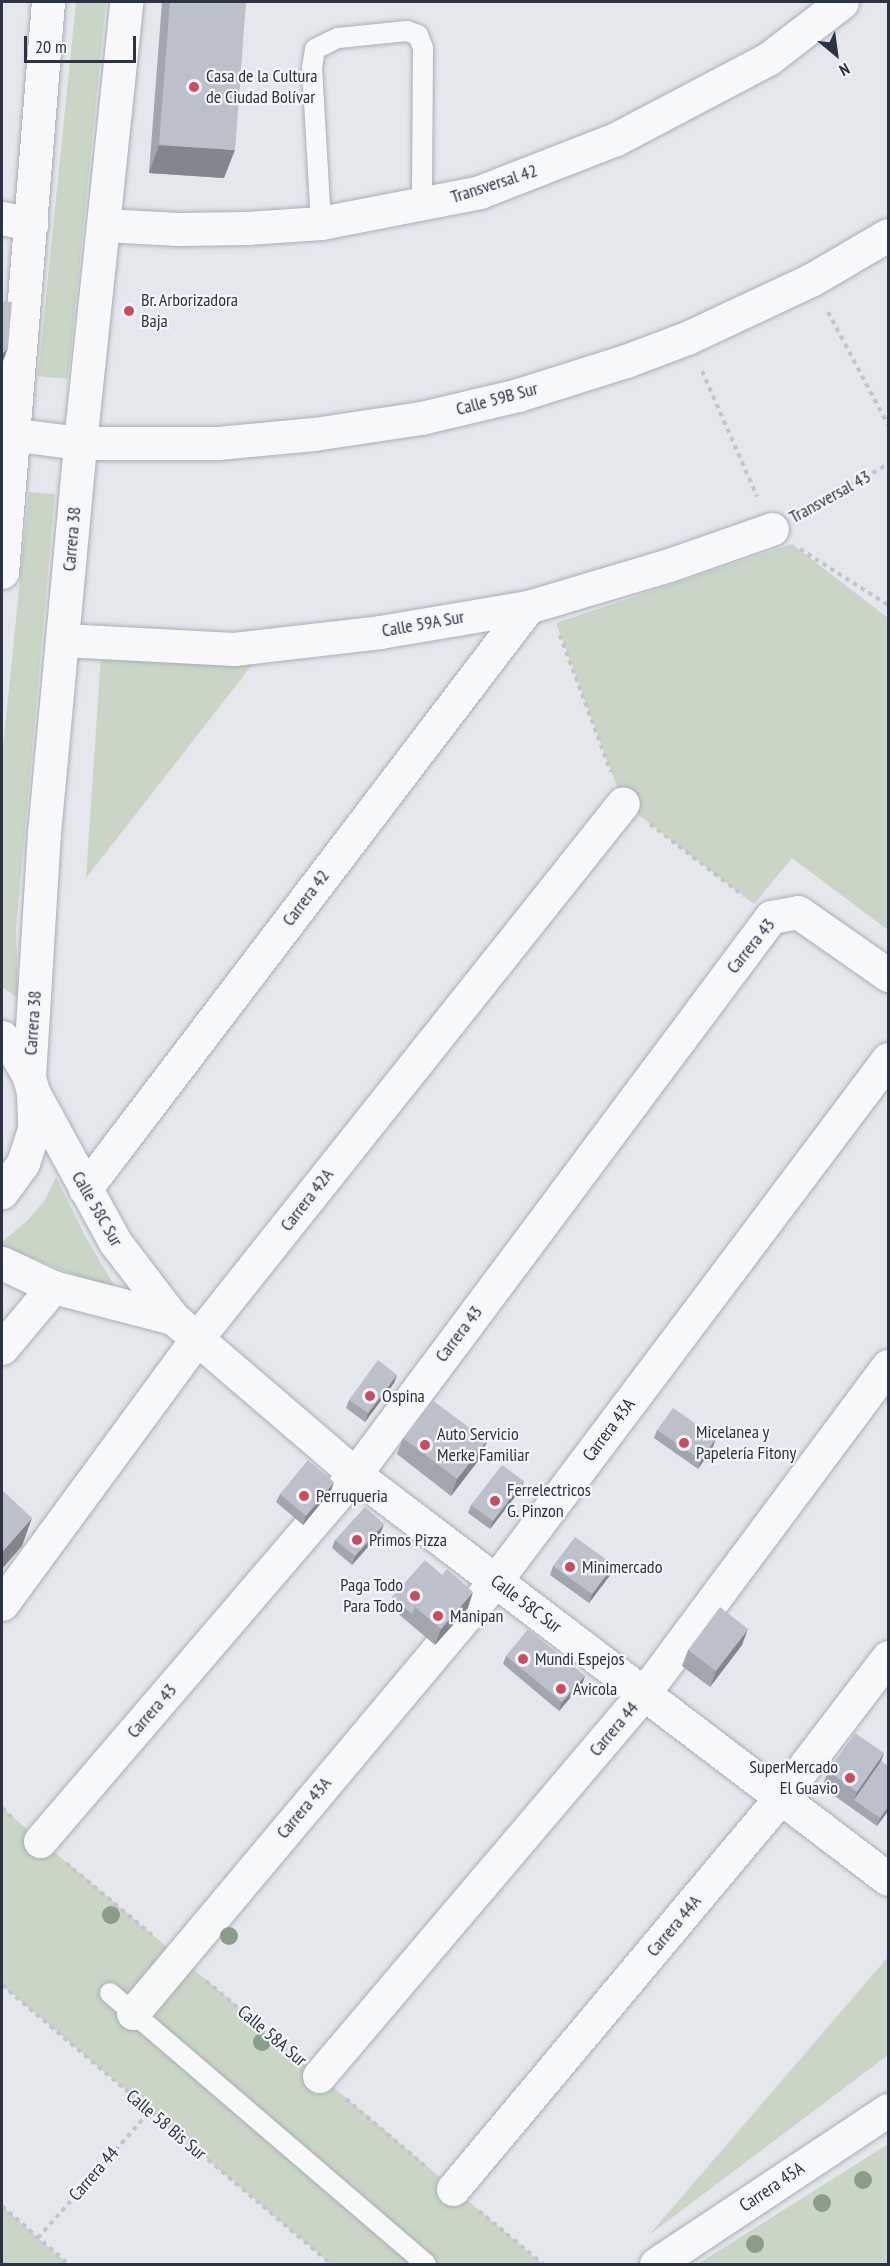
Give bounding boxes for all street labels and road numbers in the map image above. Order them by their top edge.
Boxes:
street label: Transversal 42 [448,160,540,208]
street label: Calle 59B Sur [454,378,540,420]
street label: Transversal 43 [786,466,874,528]
street label: Carrera 38 [58,506,86,572]
street label: Calle 59A Sur [380,606,466,642]
street label: Carrera 42 [278,866,334,930]
street label: Carrera 43 [722,914,780,978]
street label: Carrera 38 [20,990,46,1056]
street label: Carrera 42A [276,1165,338,1235]
street label: Calle 58C Sur [67,1167,127,1251]
street label: Carrera 43 [431,1302,487,1366]
street label: Carrera 43A [578,1394,640,1466]
street label: Calle 58C Sur [486,1570,566,1638]
street label: Carrera 43 [123,1680,181,1742]
street label: Carrera 44 [585,1697,643,1761]
street label: Carrera 43A [272,1773,336,1843]
street label: Carrera 44A [642,1891,706,1961]
street label: Calle 58A Sur [233,2001,311,2071]
street label: Calle 58 Bis Sur [122,2085,210,2165]
street label: Carrera 44 [65,2143,123,2205]
street label: Carrera 45A [736,2158,808,2216]

